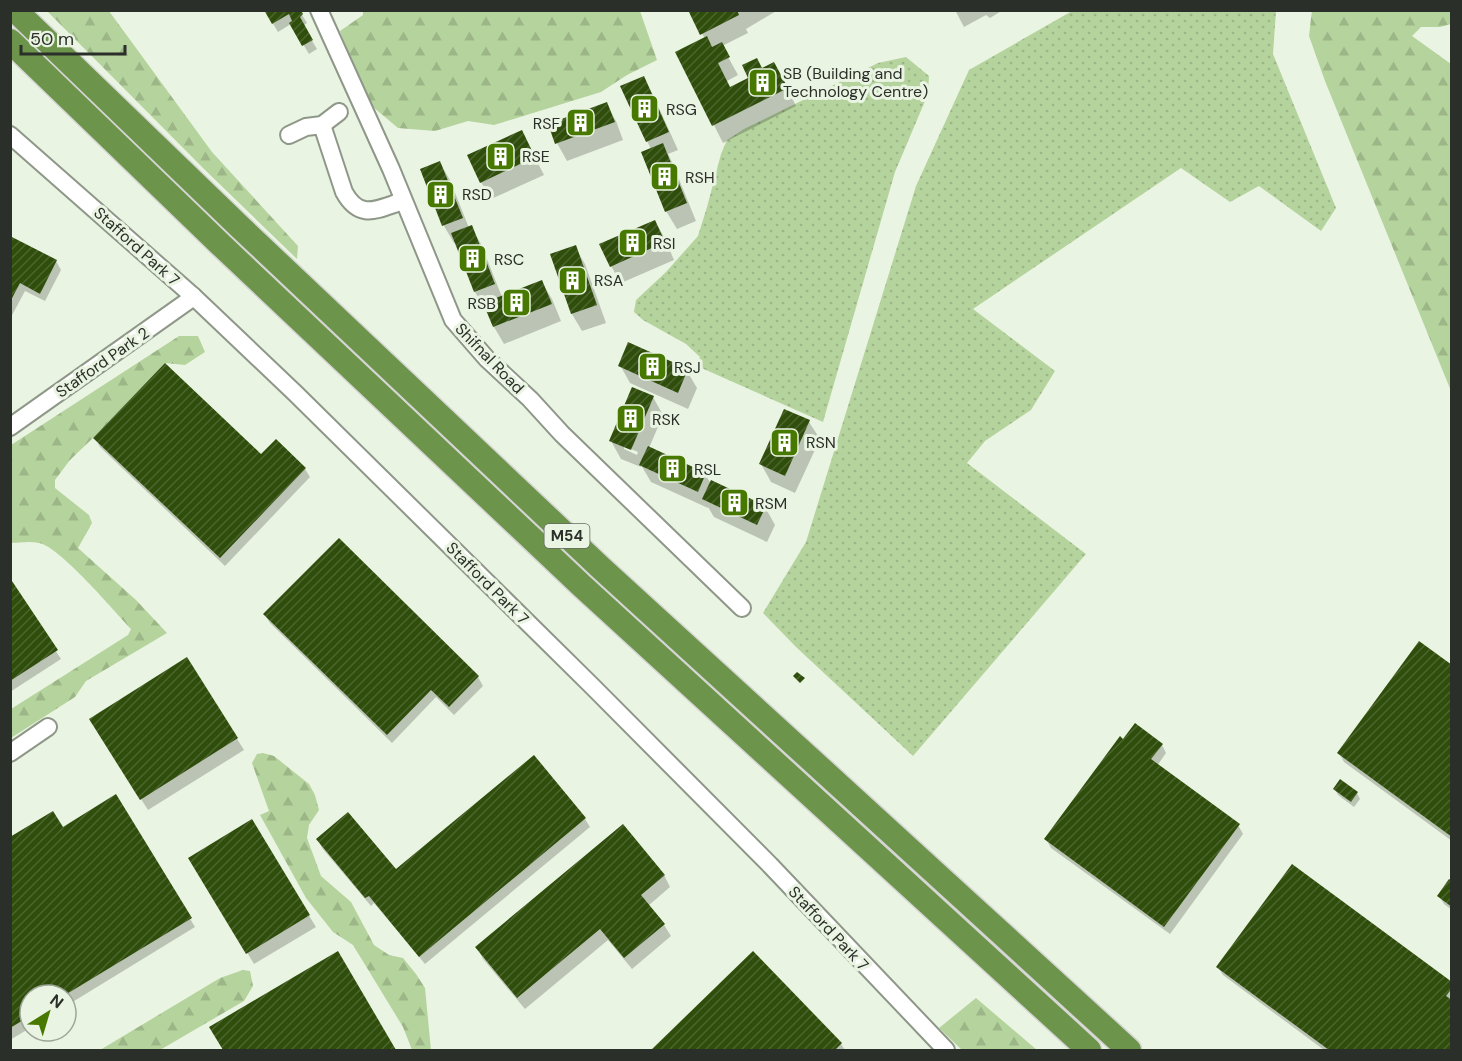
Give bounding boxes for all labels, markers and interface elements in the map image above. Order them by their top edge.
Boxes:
scale bar [21,18,124,56]
text: 50 m [30,27,74,51]
place label: SB (Building and Technology Centre) [783,63,928,102]
building icon: SB (Building and Technology Centre) [746,66,778,98]
building icon: RSG [629,93,661,125]
place label: RSG [666,99,697,120]
building icon: RSF [565,107,597,139]
place label: RSF [533,113,560,134]
building icon: RSE [485,140,517,172]
place label: RSE [522,146,550,167]
building icon: RSH [648,161,680,193]
place label: RSH [685,167,715,188]
building icon: RSD [425,178,457,210]
place label: RSD [462,184,492,205]
street label: Stafford Park 7 [89,202,184,291]
building icon: RSI [616,227,648,259]
place label: RSI [653,233,676,254]
building icon: RSC [457,243,489,275]
place label: RSC [494,249,524,270]
building icon: RSA [557,264,589,296]
place label: RSA [594,270,624,291]
building icon: RSB [501,287,533,319]
place label: RSB [468,293,496,314]
street label: Shifnal Road [451,318,529,398]
street label: Stafford Park 2 [52,322,153,402]
building icon: RSJ [637,351,669,383]
place label: RSJ [674,357,701,378]
building icon: RSK [615,403,647,435]
place label: RSK [652,409,680,430]
building icon: RSN [769,426,801,458]
place label: RSN [806,432,836,453]
building icon: RSL [657,453,689,485]
place label: RSL [694,459,721,480]
building icon: RSM [718,487,750,519]
place label: RSM [755,493,787,514]
road number: M54 [544,524,590,548]
street label: Stafford Park 7 [442,538,533,629]
street label: Stafford Park 7 [784,881,873,975]
north arrow [18,983,78,1043]
text: N [46,990,68,1013]

